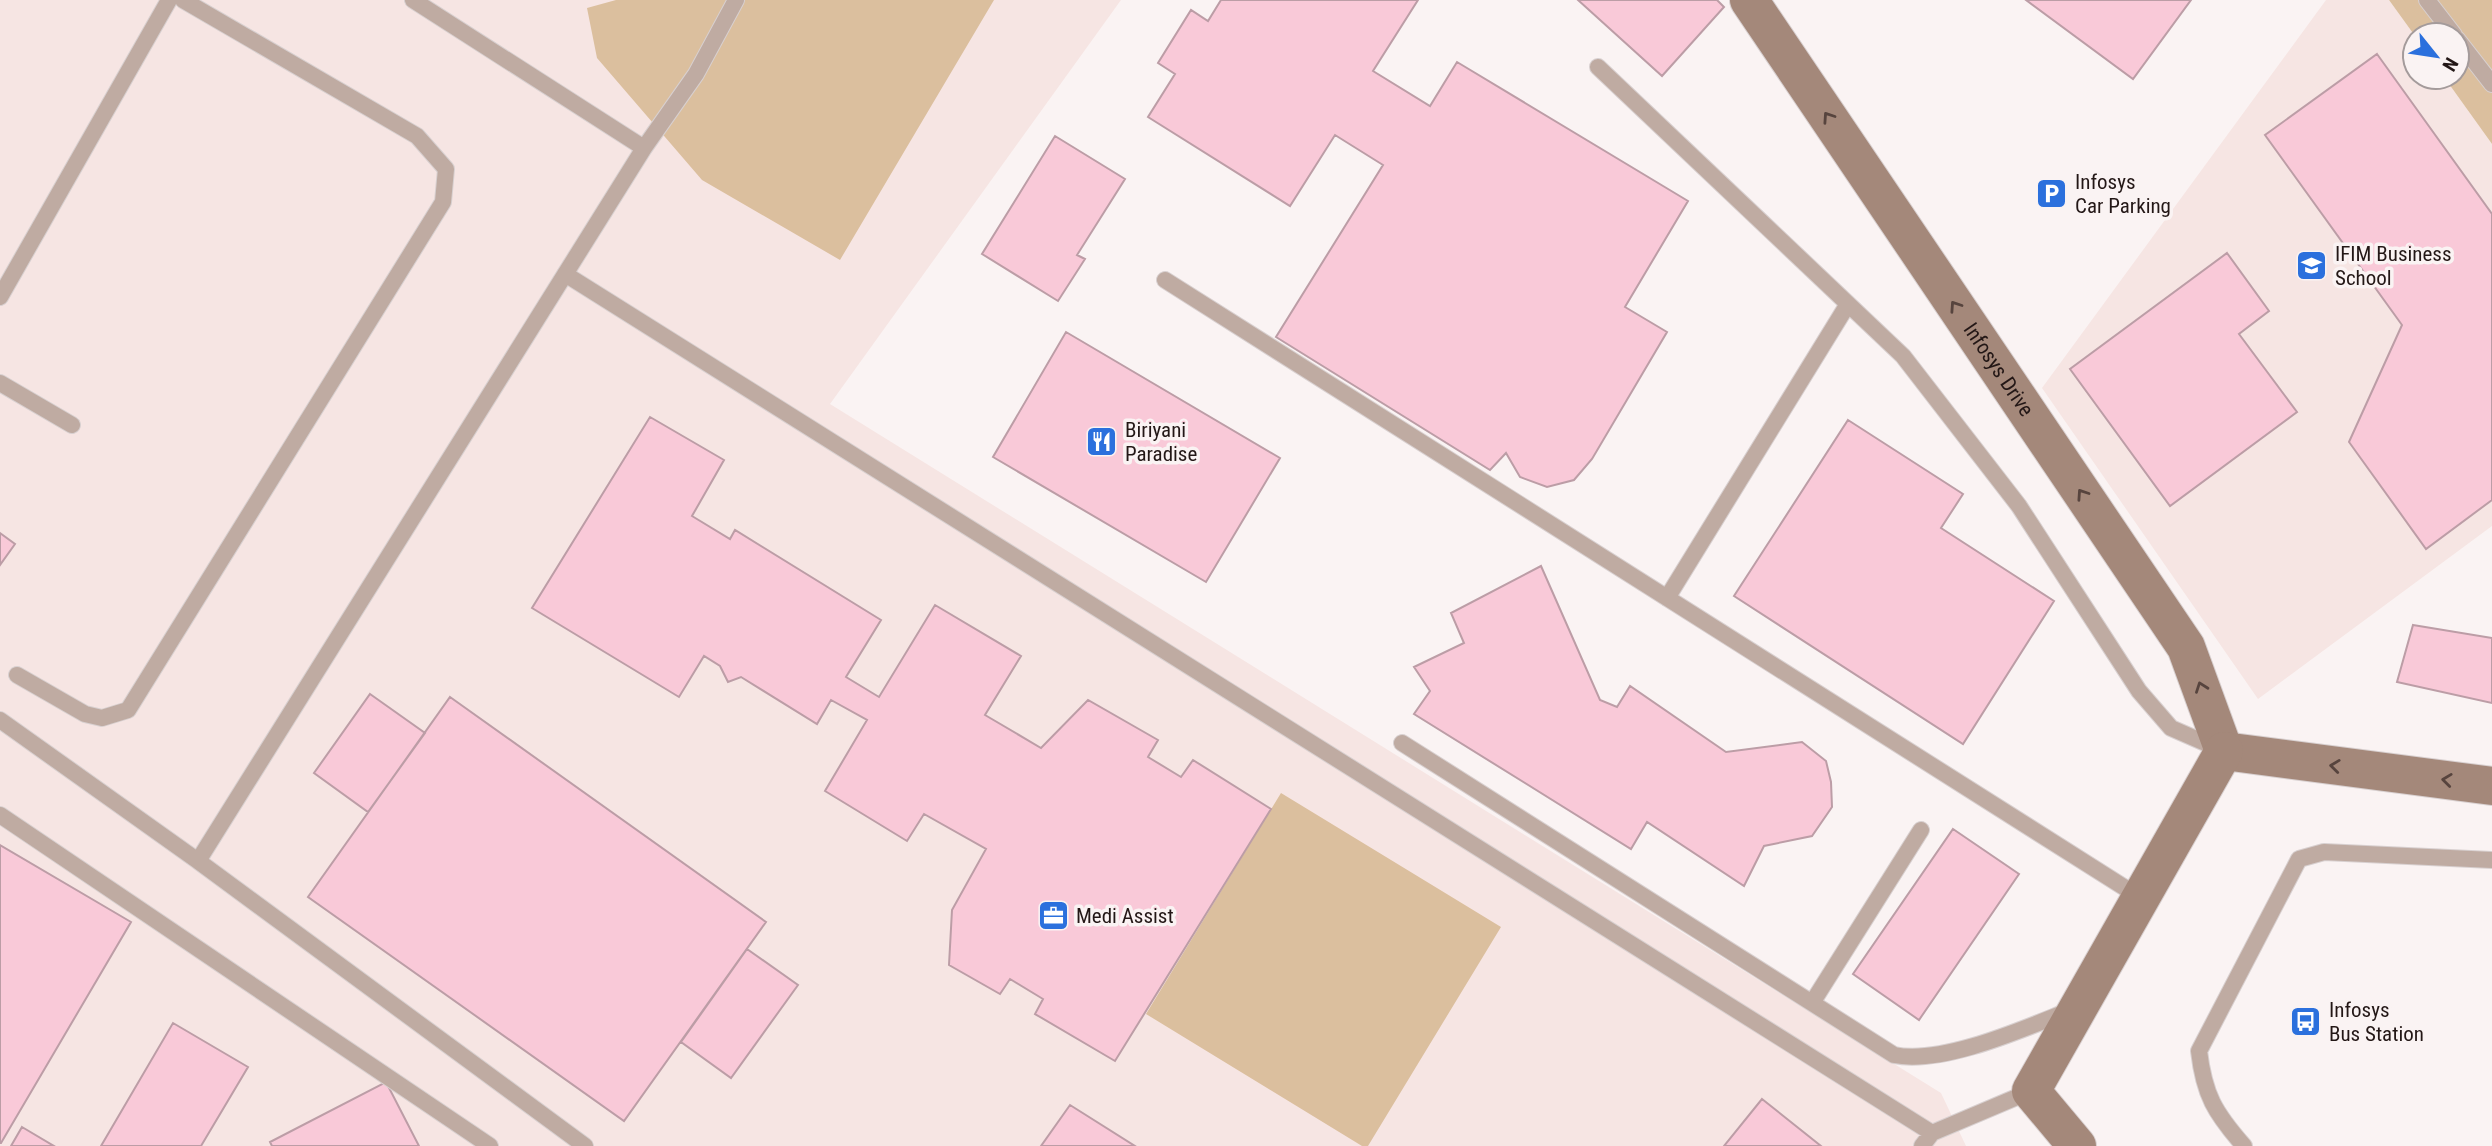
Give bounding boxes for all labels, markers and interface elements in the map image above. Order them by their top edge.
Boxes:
north arrow [2401,21,2471,91]
text: N [2437,53,2463,75]
one-way arrow [1824,112,1836,125]
place label: Infosys Car Parking [2075,170,2171,218]
parking icon: Infosys Car Parking [2035,177,2069,211]
place label: IFIM Business School [2335,242,2451,290]
school or university icon: IFIM Business School [2295,249,2329,283]
one-way arrow [1951,301,1963,314]
street label: Infosys Drive [1959,318,2039,421]
place label: Biriyani Paradise [1125,418,1197,466]
restaurant icon: Biriyani Paradise [1085,425,1119,459]
one-way arrow [2078,489,2091,502]
one-way arrow [2195,682,2209,694]
one-way arrow [2329,758,2341,773]
one-way arrow [2442,773,2453,788]
office icon: Medi Assist [1036,899,1070,933]
place label: Medi Assist [1076,904,1174,928]
place label: Infosys Bus Station [2329,998,2424,1046]
bus stop icon: Infosys Bus Station [2289,1005,2323,1039]

